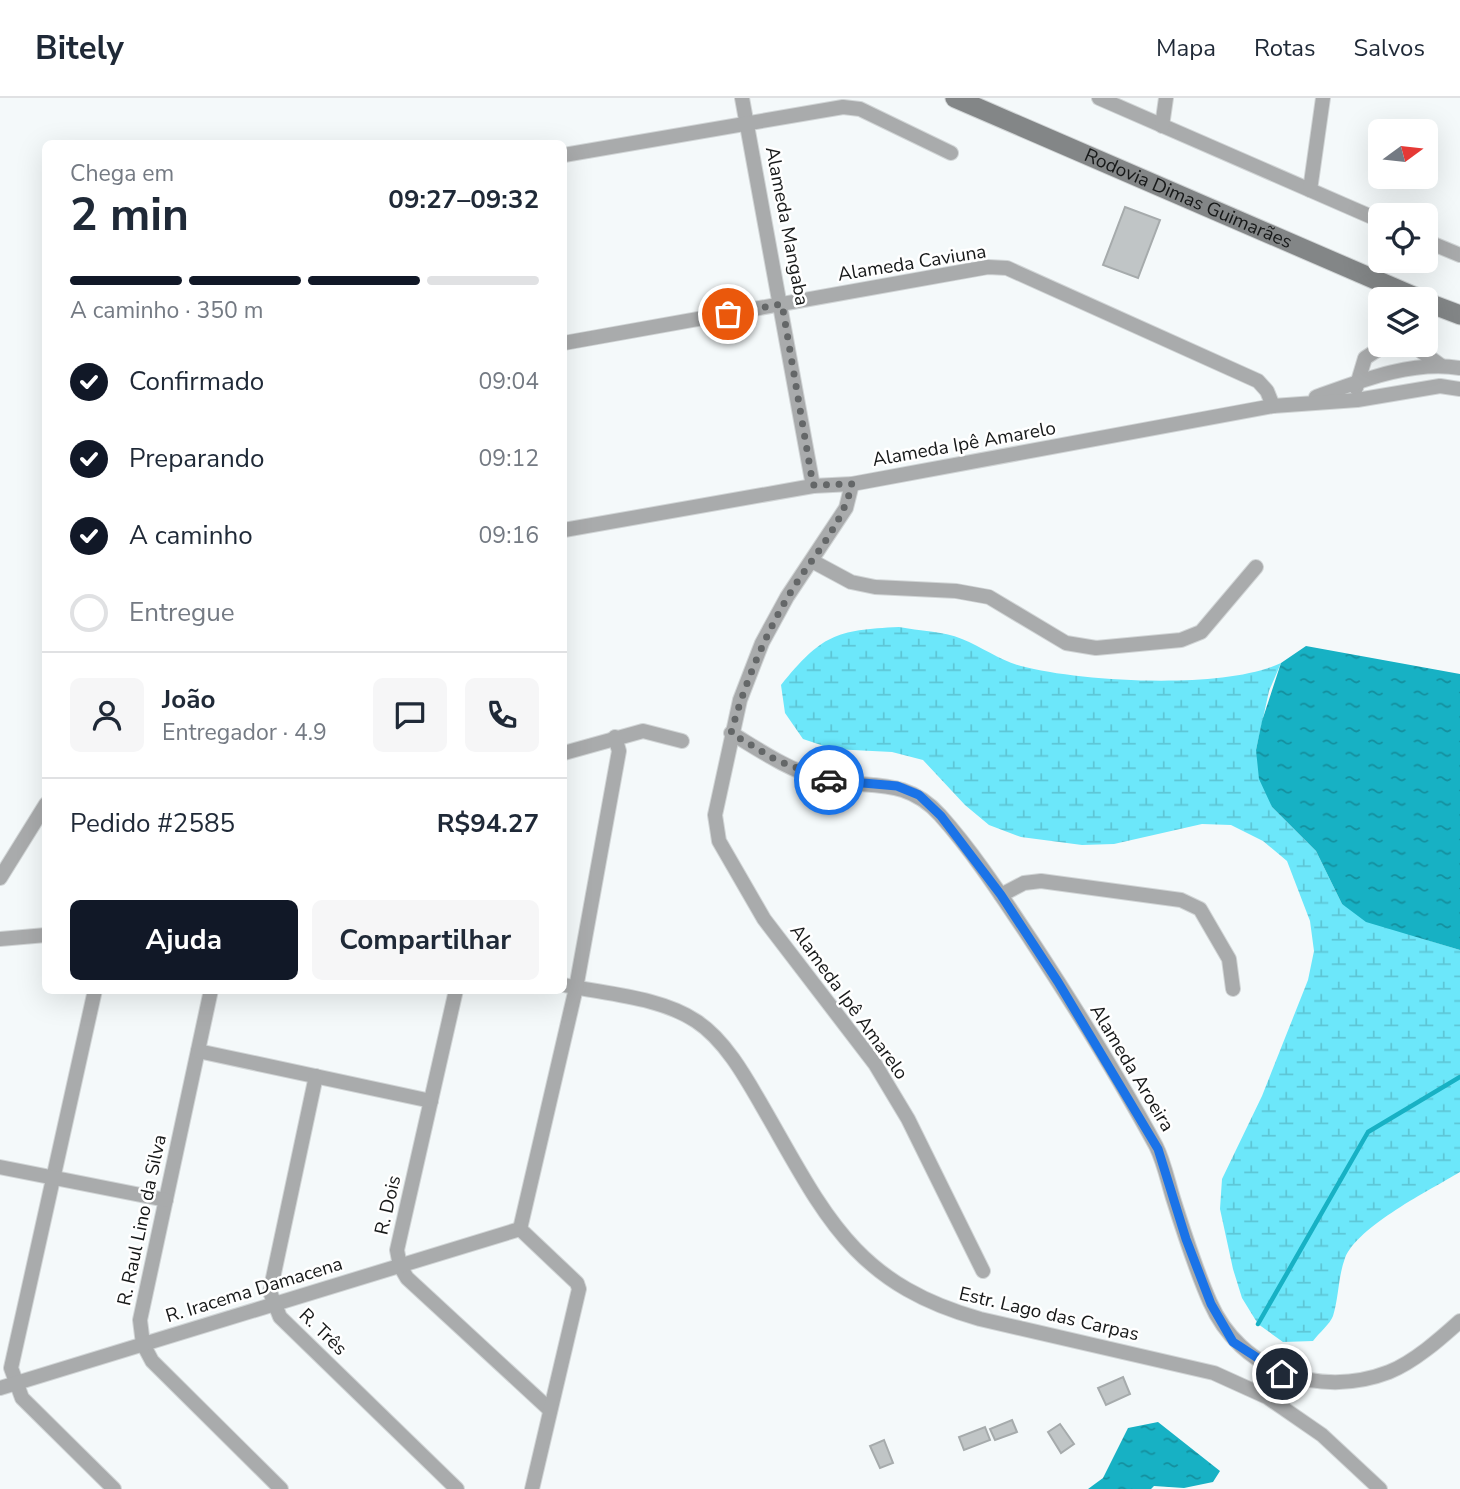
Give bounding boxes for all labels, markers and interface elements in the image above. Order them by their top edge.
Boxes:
text: Bitely [35,26,124,71]
text: Mapa [1156,32,1216,64]
text: Rotas [1254,32,1316,64]
text: Salvos [1354,32,1425,64]
north arrow [1368,119,1438,189]
map controls [1368,119,1438,357]
street label: Rodovia Dimas Guimarães [1080,142,1296,255]
street label: Alameda Mangaba [759,144,815,308]
text: Chega em [70,158,174,189]
text: 09:27–09:32 [388,182,539,217]
text: 2 min [70,183,189,246]
button: locate [1368,203,1438,273]
street label: Alameda Caviuna [836,238,988,288]
pin [698,284,758,344]
button: layers [1368,287,1438,357]
text: A caminho · 350 m [70,295,263,326]
icon: bag [709,295,747,333]
icon: check [70,363,108,401]
text: Confirmado [129,364,264,399]
text: 09:04 [479,366,539,397]
street label: Alameda Ipê Amarelo [870,415,1058,473]
icon: check [70,440,108,478]
text: Preparando [129,441,264,476]
text: 09:12 [479,443,539,474]
icon: check [70,517,108,555]
text: A caminho [129,518,253,553]
text: 09:16 [479,520,539,551]
text: Entregue [129,595,235,630]
button: person [70,678,144,752]
button: chat [373,678,447,752]
button: phone [465,678,539,752]
text: João [162,682,215,717]
text: Entregador · 4.9 [162,717,327,748]
courier [794,745,864,815]
icon: car [810,761,848,799]
text: Pedido #2585 [70,806,235,841]
text: R$94.27 [437,806,539,841]
button: Ajuda [70,900,298,980]
button: Compartilhar [312,900,539,980]
street label: Alameda Ipê Amarelo [784,919,914,1085]
street label: Alameda Aroeira [1084,999,1180,1137]
street label: R. Raul Lino da Silva [111,1132,173,1308]
street label: R. Dois [369,1173,407,1237]
street label: R. Iracema Damacena [162,1251,346,1329]
street label: Estr. Lago das Carpas [956,1281,1142,1347]
street label: R. Três [293,1303,353,1361]
pin [1252,1344,1312,1404]
icon: home [1263,1355,1301,1393]

